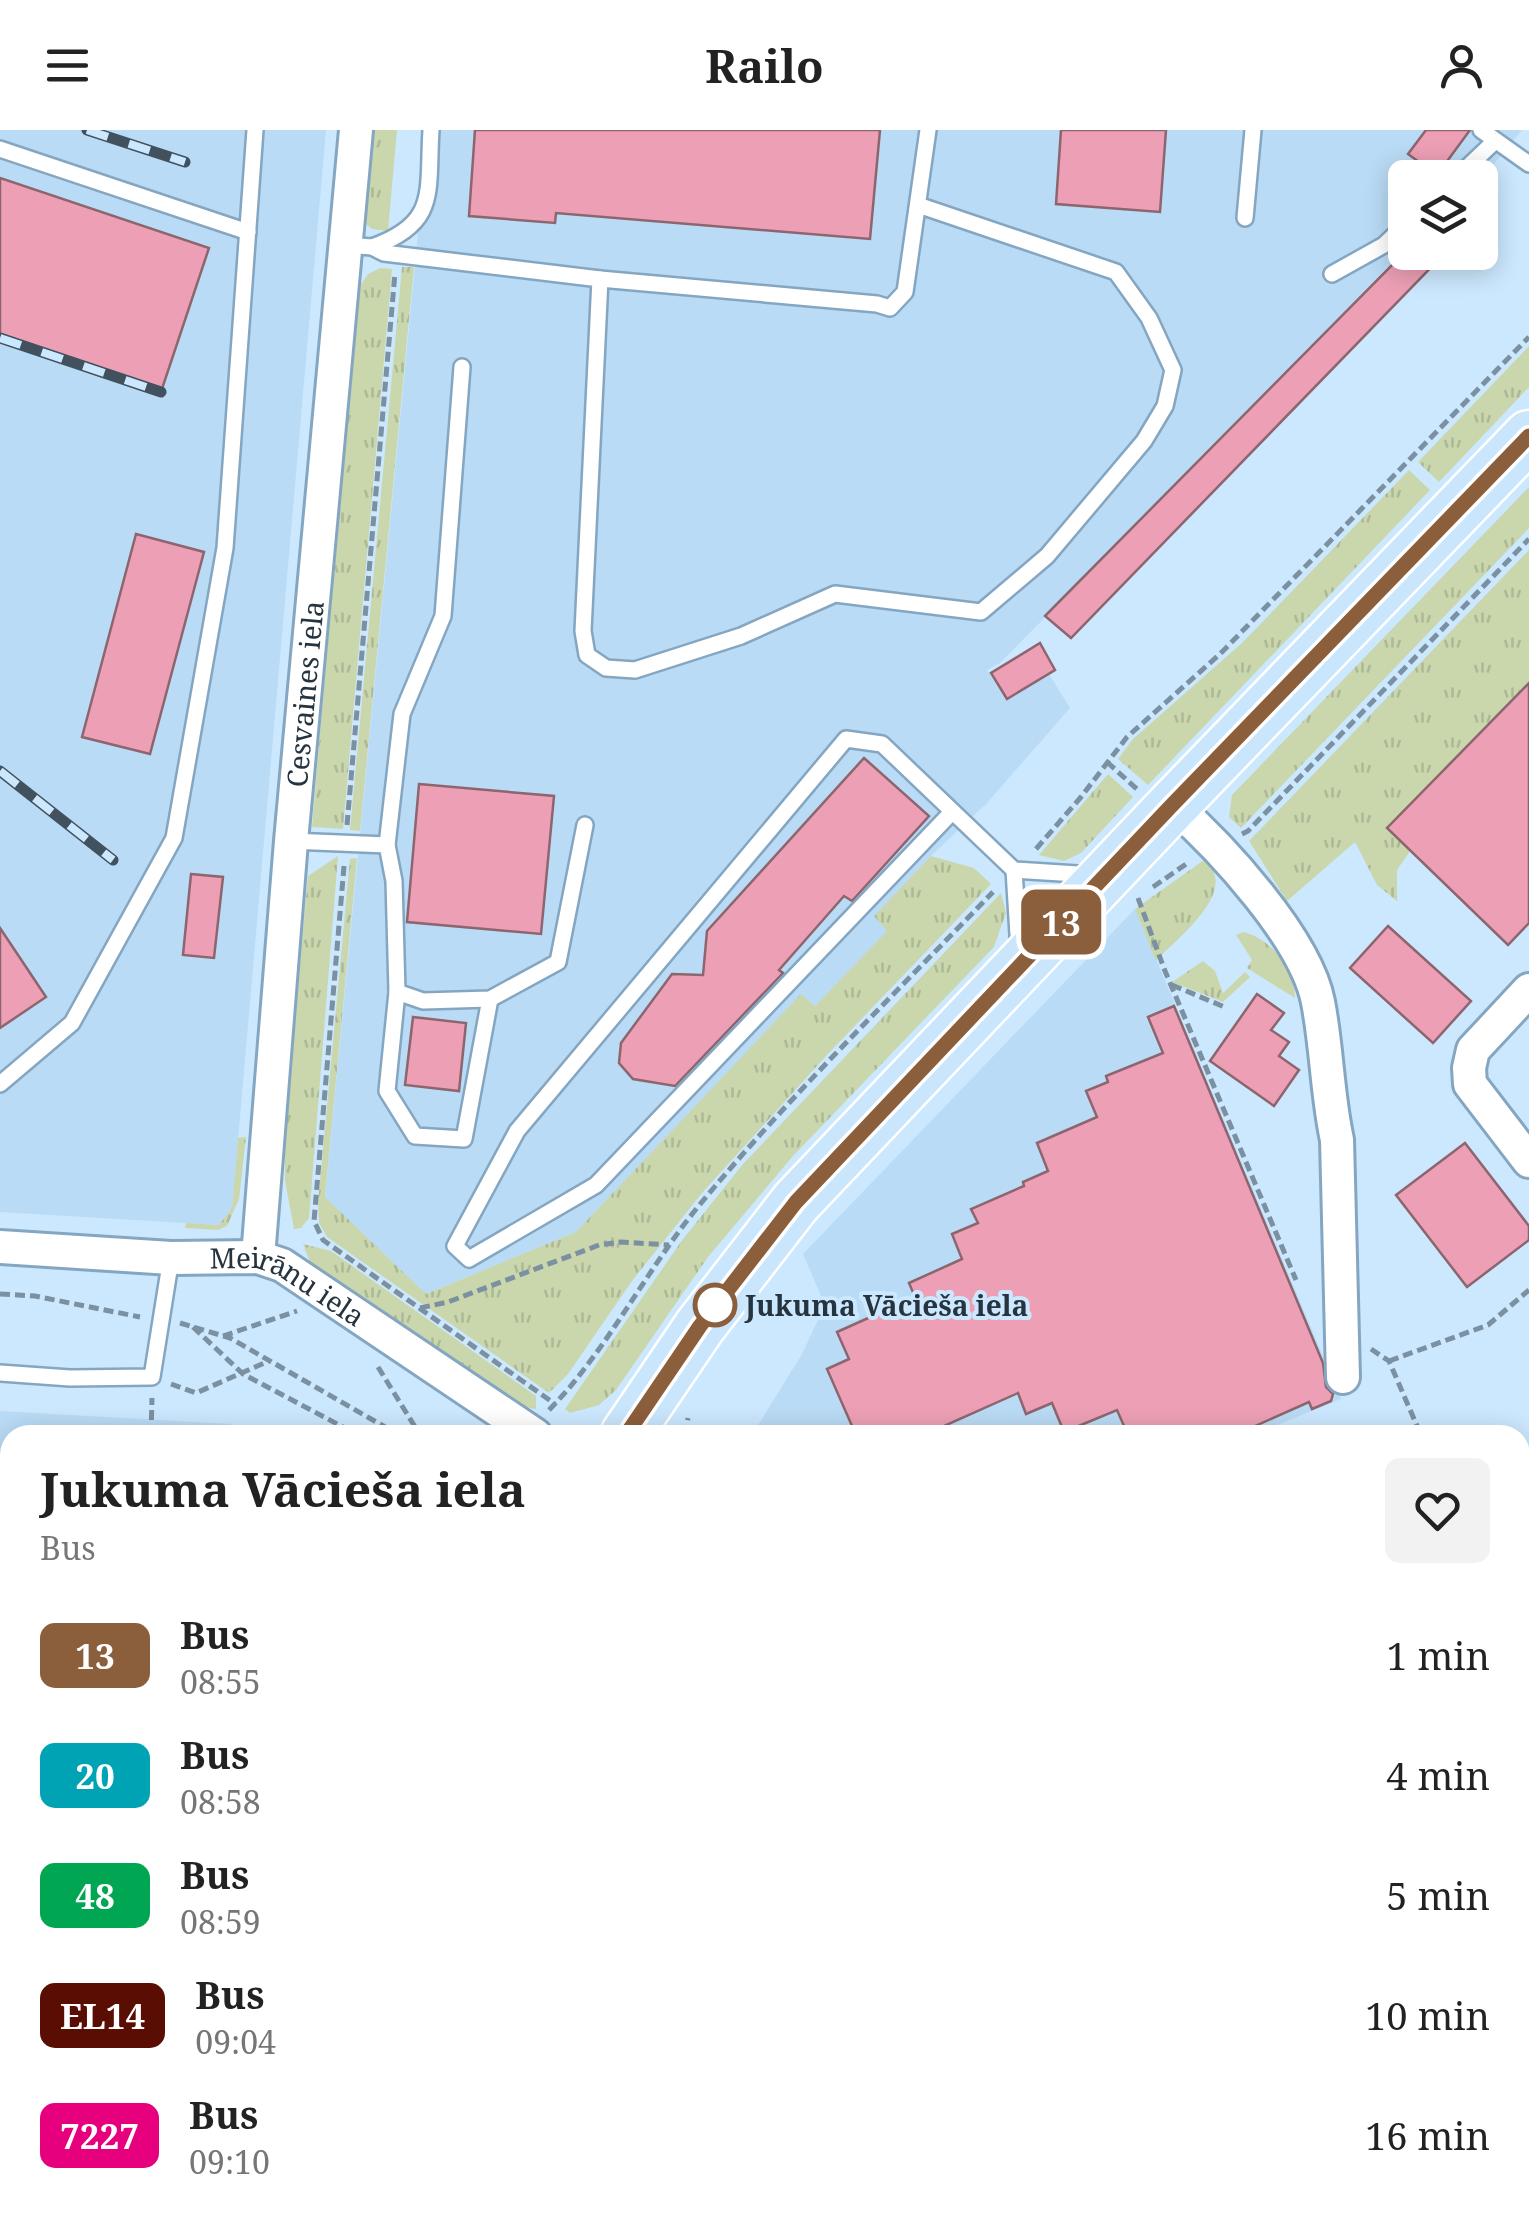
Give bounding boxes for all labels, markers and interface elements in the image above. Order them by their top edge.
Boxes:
text: Railo [705,35,824,96]
icon: menu [40,38,95,93]
icon: person [1434,38,1489,93]
map controls [1388,160,1498,270]
button: layers [1388,160,1498,270]
street label: Cesvaines iela [277,599,332,789]
line badge: 13 [1016,890,1106,954]
text: 13 [1041,899,1081,946]
street label: Meirānu iela [209,1238,373,1335]
marker: Jukuma Vācieša iela [694,1284,736,1326]
place label: Jukuma Vācieša iela [744,1286,1028,1324]
text: Jukuma Vācieša iela [40,1456,526,1521]
button: heart [1385,1458,1490,1563]
text: Bus [40,1526,96,1569]
text: Bus [180,1608,249,1660]
text: 1 min [1386,1629,1490,1681]
text: 13 [75,1632,115,1679]
text: 08:55 [180,1660,261,1703]
text: Bus [180,1728,249,1780]
text: 4 min [1386,1749,1490,1801]
text: 20 [75,1752,115,1799]
text: 08:58 [180,1780,261,1823]
text: Bus [180,1848,249,1900]
text: 5 min [1386,1869,1490,1921]
text: 48 [75,1872,115,1919]
text: 08:59 [180,1900,261,1943]
text: Bus [195,1968,264,2020]
text: 10 min [1365,1989,1490,2041]
text: EL14 [60,1992,145,2039]
text: 09:04 [195,2020,276,2063]
text: Bus [189,2088,258,2140]
text: 16 min [1365,2109,1490,2161]
text: 7227 [60,2112,139,2159]
text: 09:10 [189,2140,270,2183]

